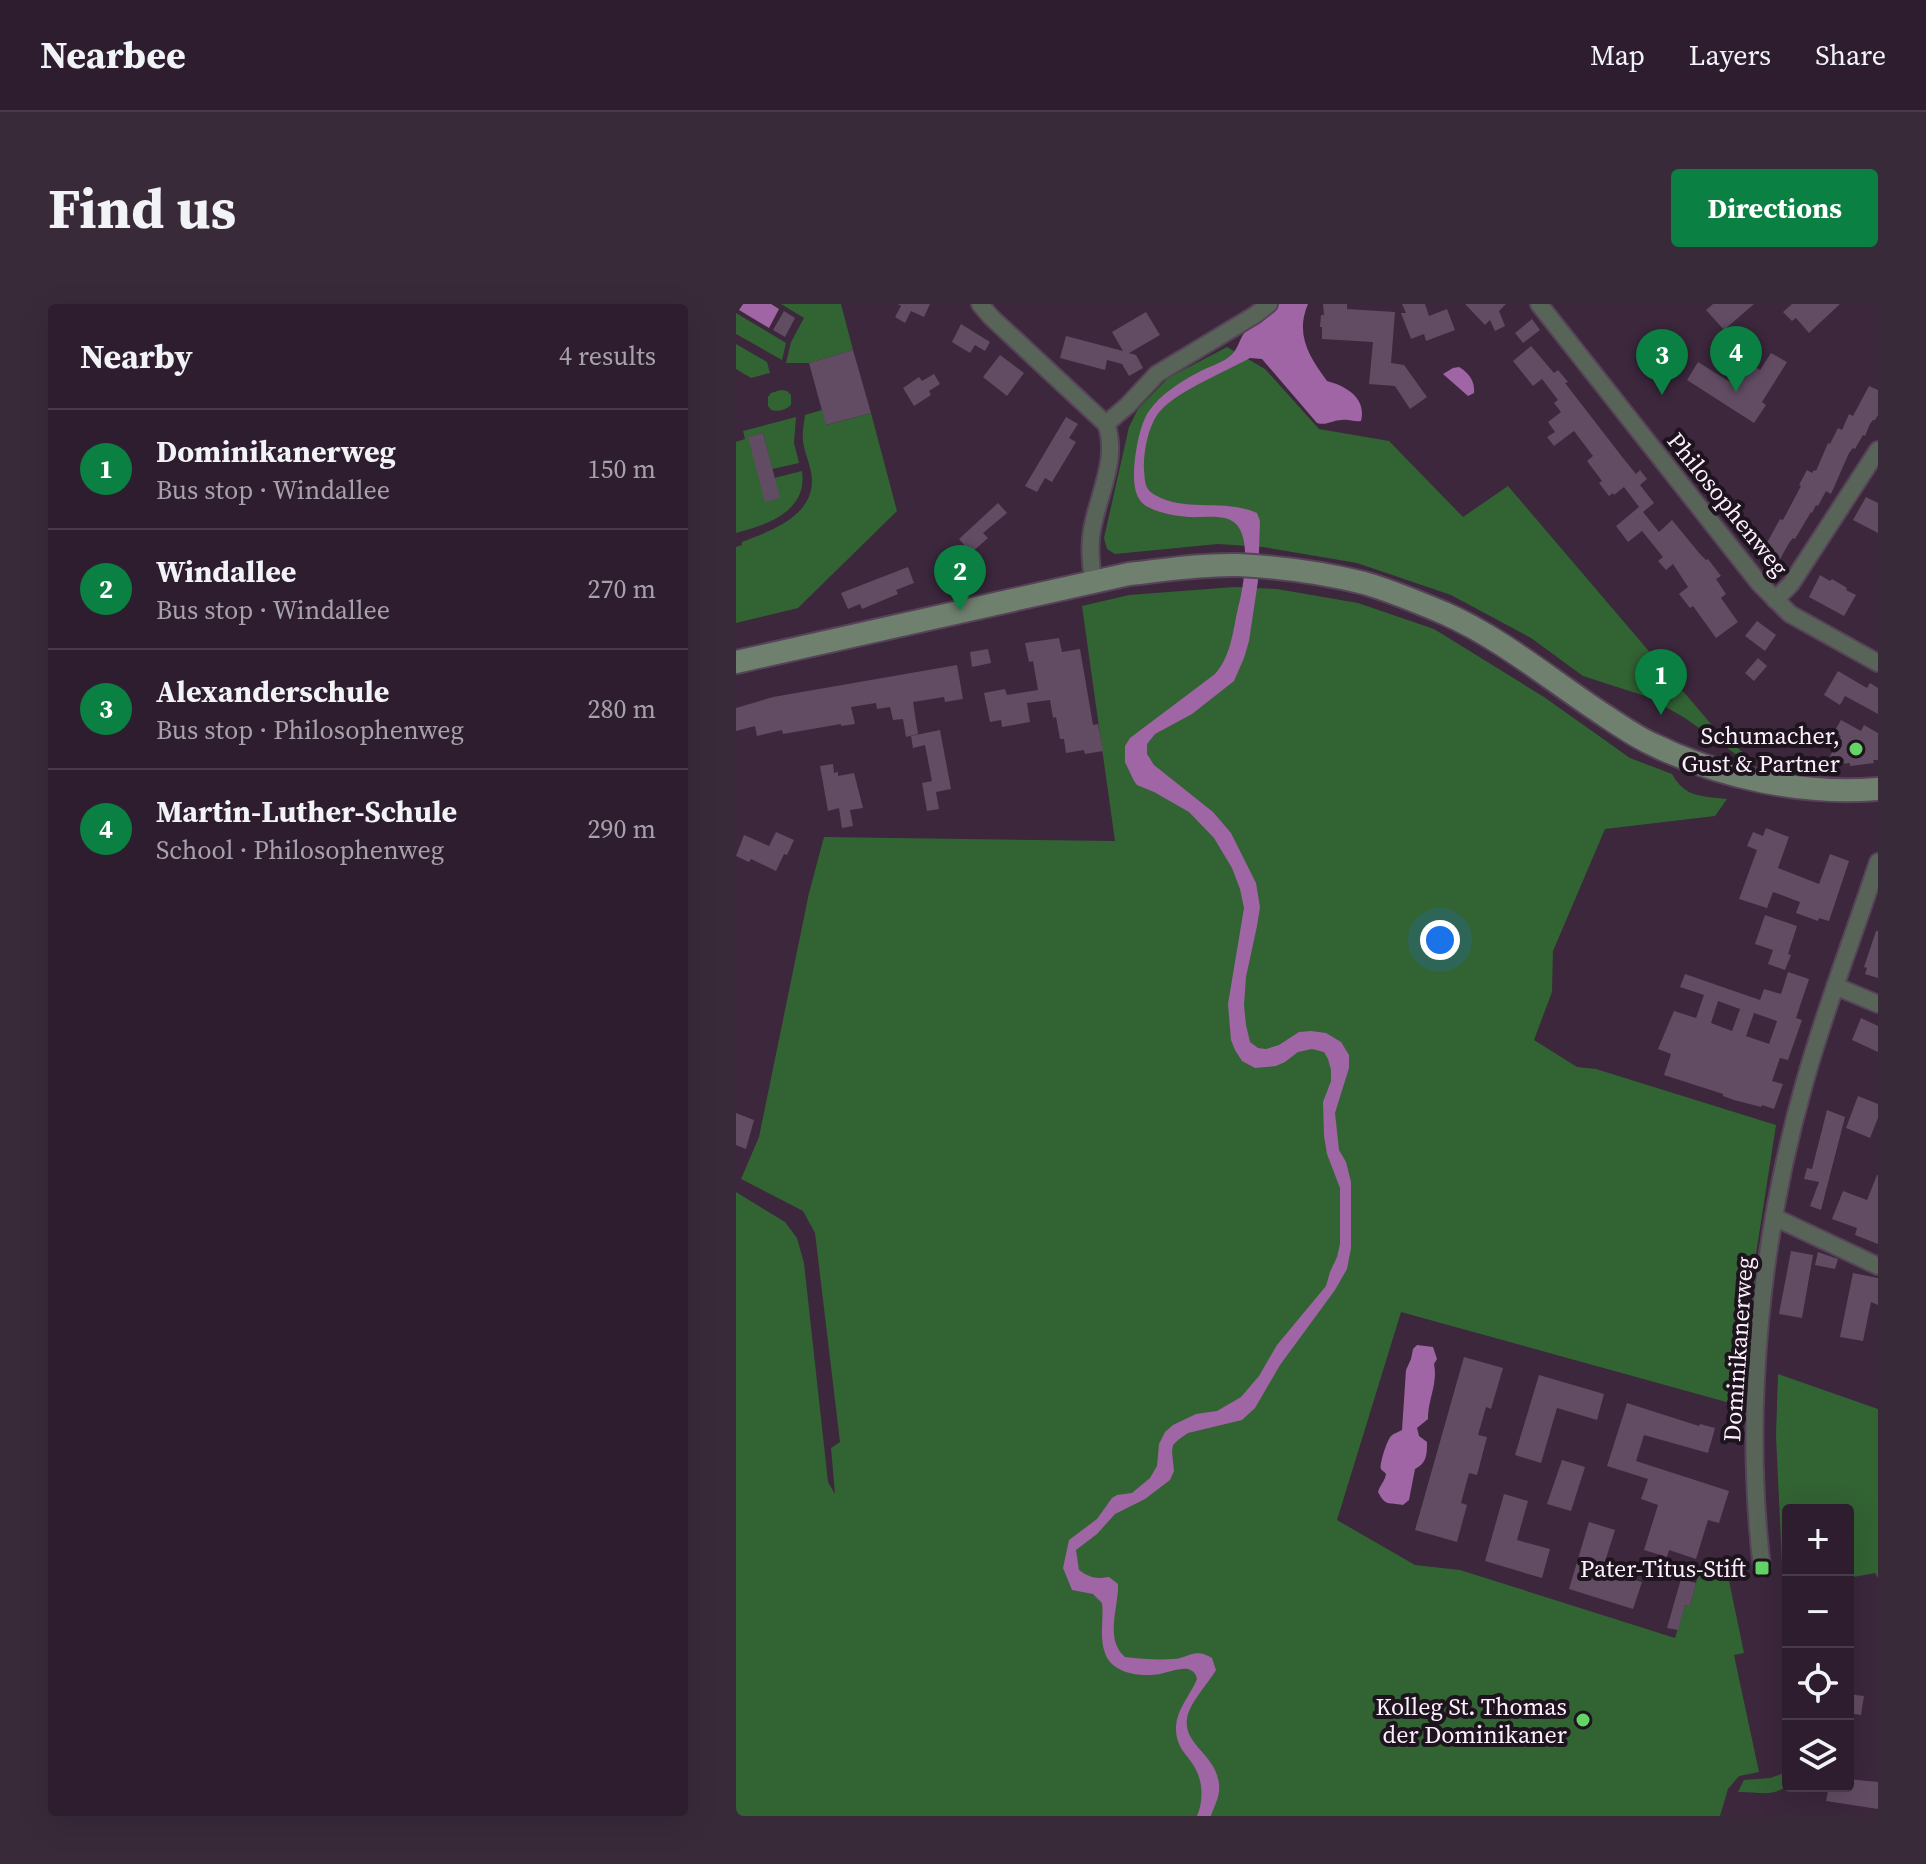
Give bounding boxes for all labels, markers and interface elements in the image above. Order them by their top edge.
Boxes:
text: Nearbee [40,29,186,81]
text: Map [1590,36,1645,74]
text: Layers [1689,36,1771,74]
text: Share [1815,36,1886,74]
button: Directions [1671,169,1878,247]
text: Find us [48,170,236,247]
pin: 4 [1710,326,1762,392]
pin: 3 [1636,329,1688,395]
text: Nearby [80,333,193,379]
text: 4 results [559,338,656,374]
street label: Philosophenweg [1660,425,1796,583]
text: Dominikanerweg [156,431,396,472]
text: 1 [99,451,113,487]
text: 150 m [588,451,656,487]
text: Bus stop · Windallee [156,472,390,508]
pin: 2 [934,545,986,611]
text: Windallee [156,551,296,592]
text: 2 [99,571,113,607]
text: 270 m [588,571,656,607]
text: Bus stop · Windallee [156,592,390,628]
pin: 1 [1635,649,1687,715]
text: Alexanderschule [156,671,389,712]
text: 3 [99,691,113,727]
text: 280 m [588,691,656,727]
text: Bus stop · Philosophenweg [156,712,464,748]
place label: Schumacher, Gust & Partner [1681,719,1840,780]
marker: Schumacher, Gust & Partner [1847,740,1865,758]
text: Martin-Luther-Schule [156,791,457,832]
text: 4 [99,811,113,847]
text: 290 m [588,811,656,847]
text: School · Philosophenweg [156,832,444,868]
your location [1420,920,1460,960]
street label: Dominikanerweg [1715,1255,1761,1443]
map controls [1782,1504,1854,1792]
button: + [1782,1504,1854,1576]
place label: Pater-Titus-Stift [1580,1552,1747,1585]
marker: Pater-Titus-Stift [1753,1559,1771,1577]
button: − [1782,1576,1854,1648]
button: locate [1782,1648,1854,1720]
place label: Kolleg St. Thomas der Dominikaner [1375,1690,1567,1751]
marker: Kolleg St. Thomas der Dominikaner [1574,1711,1592,1729]
button: layers [1782,1720,1854,1792]

